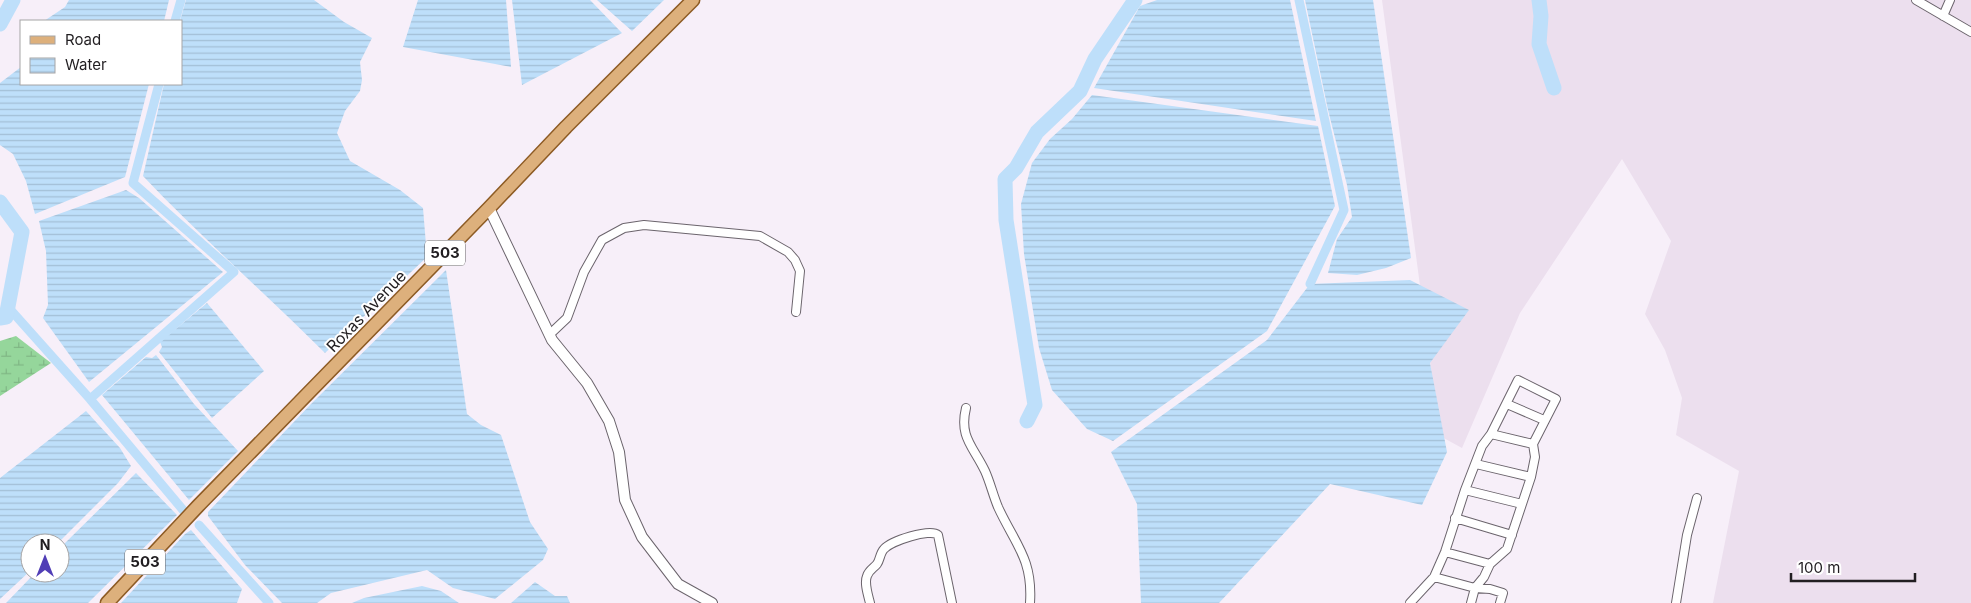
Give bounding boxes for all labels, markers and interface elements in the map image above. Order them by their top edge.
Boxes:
legend [20,20,182,85]
text: Road [65,30,101,49]
text: Water [65,55,107,74]
road number: 503 [425,240,465,266]
street label: Roxas Avenue [322,266,410,356]
north arrow [20,533,70,583]
text: N [40,536,50,553]
road number: 503 [125,550,165,574]
scale bar [1791,550,1915,582]
text: 100 m [1798,558,1840,577]

